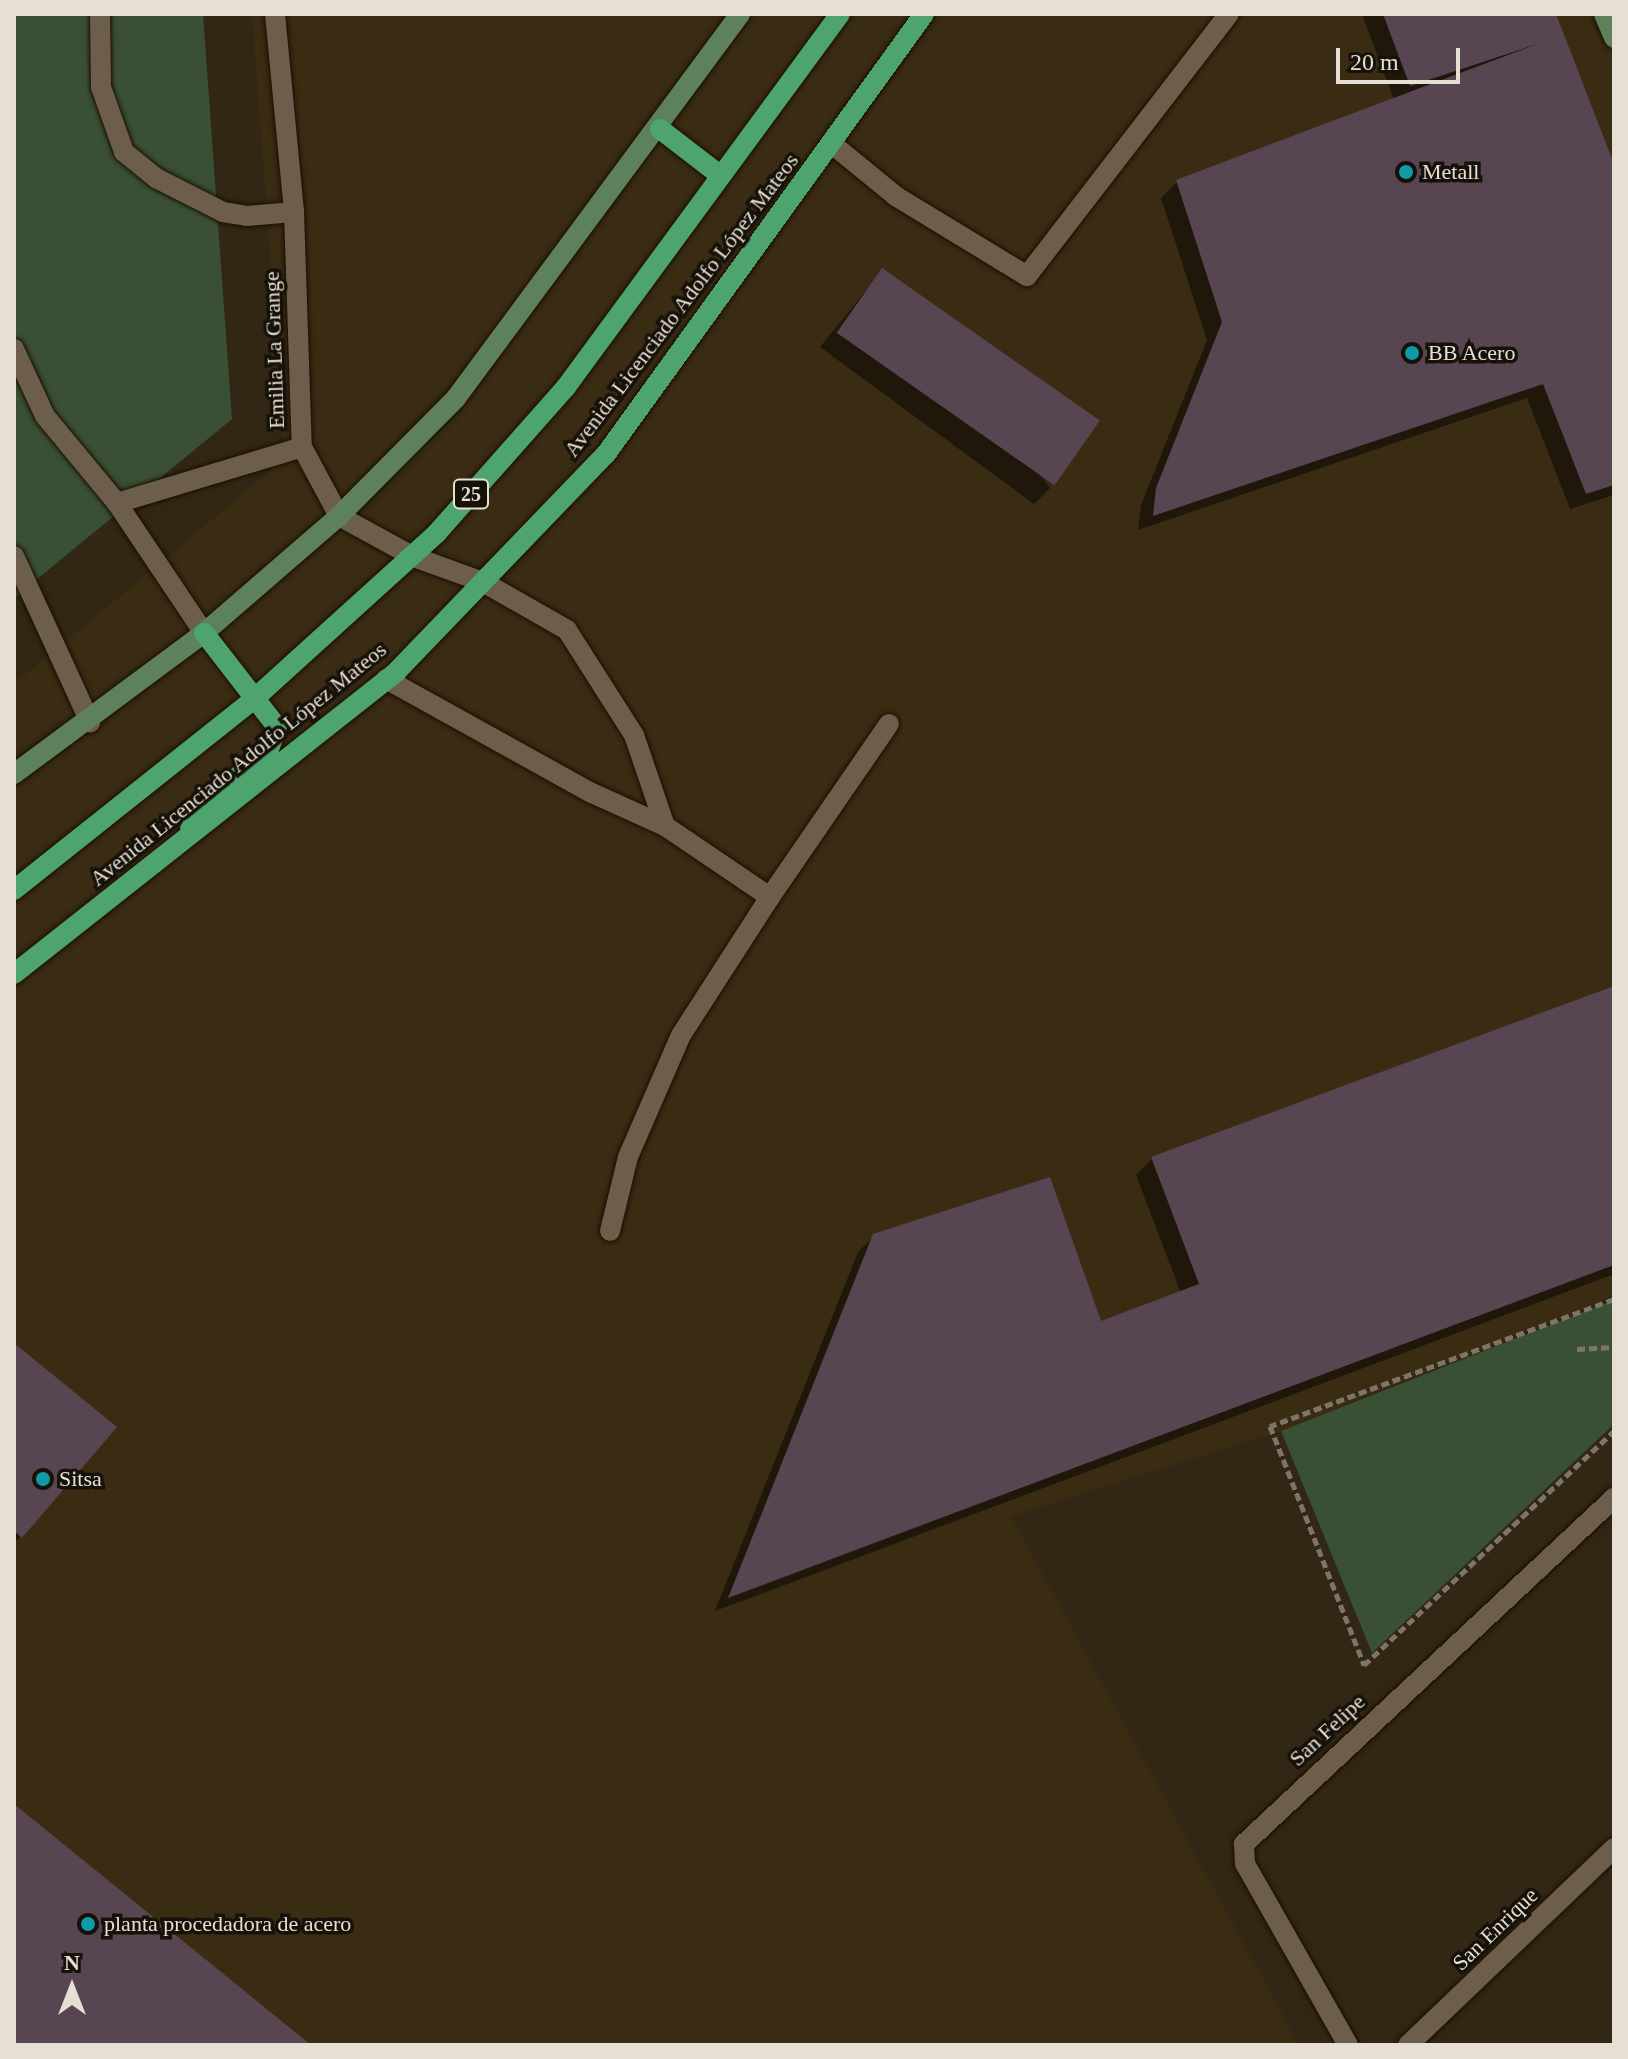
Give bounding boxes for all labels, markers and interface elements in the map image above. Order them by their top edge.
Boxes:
scale bar [1340,32,1464,82]
text: 20 m [1350,49,1399,75]
street label: Avenida Licenciado Adolfo López Mateos [558,147,804,463]
place label: Metall [1422,159,1479,185]
marker: Metall [1397,163,1415,181]
street label: Emilia La Grange [258,271,290,429]
place label: BB Acero [1428,340,1517,366]
marker: BB Acero [1403,344,1421,362]
road number: 25 [453,478,489,510]
street label: Avenida Licenciado Adolfo López Mateos [84,636,392,892]
place label: Sitsa [59,1466,102,1492]
marker: Sitsa [34,1470,52,1488]
street label: San Felipe [1284,1688,1370,1772]
street label: San Enrique [1447,1882,1543,1976]
place label: planta procedadora de acero [104,1911,351,1937]
marker: planta procedadora de acero [79,1915,97,1933]
north arrow [32,1947,112,2027]
text: N [64,1950,80,1975]

